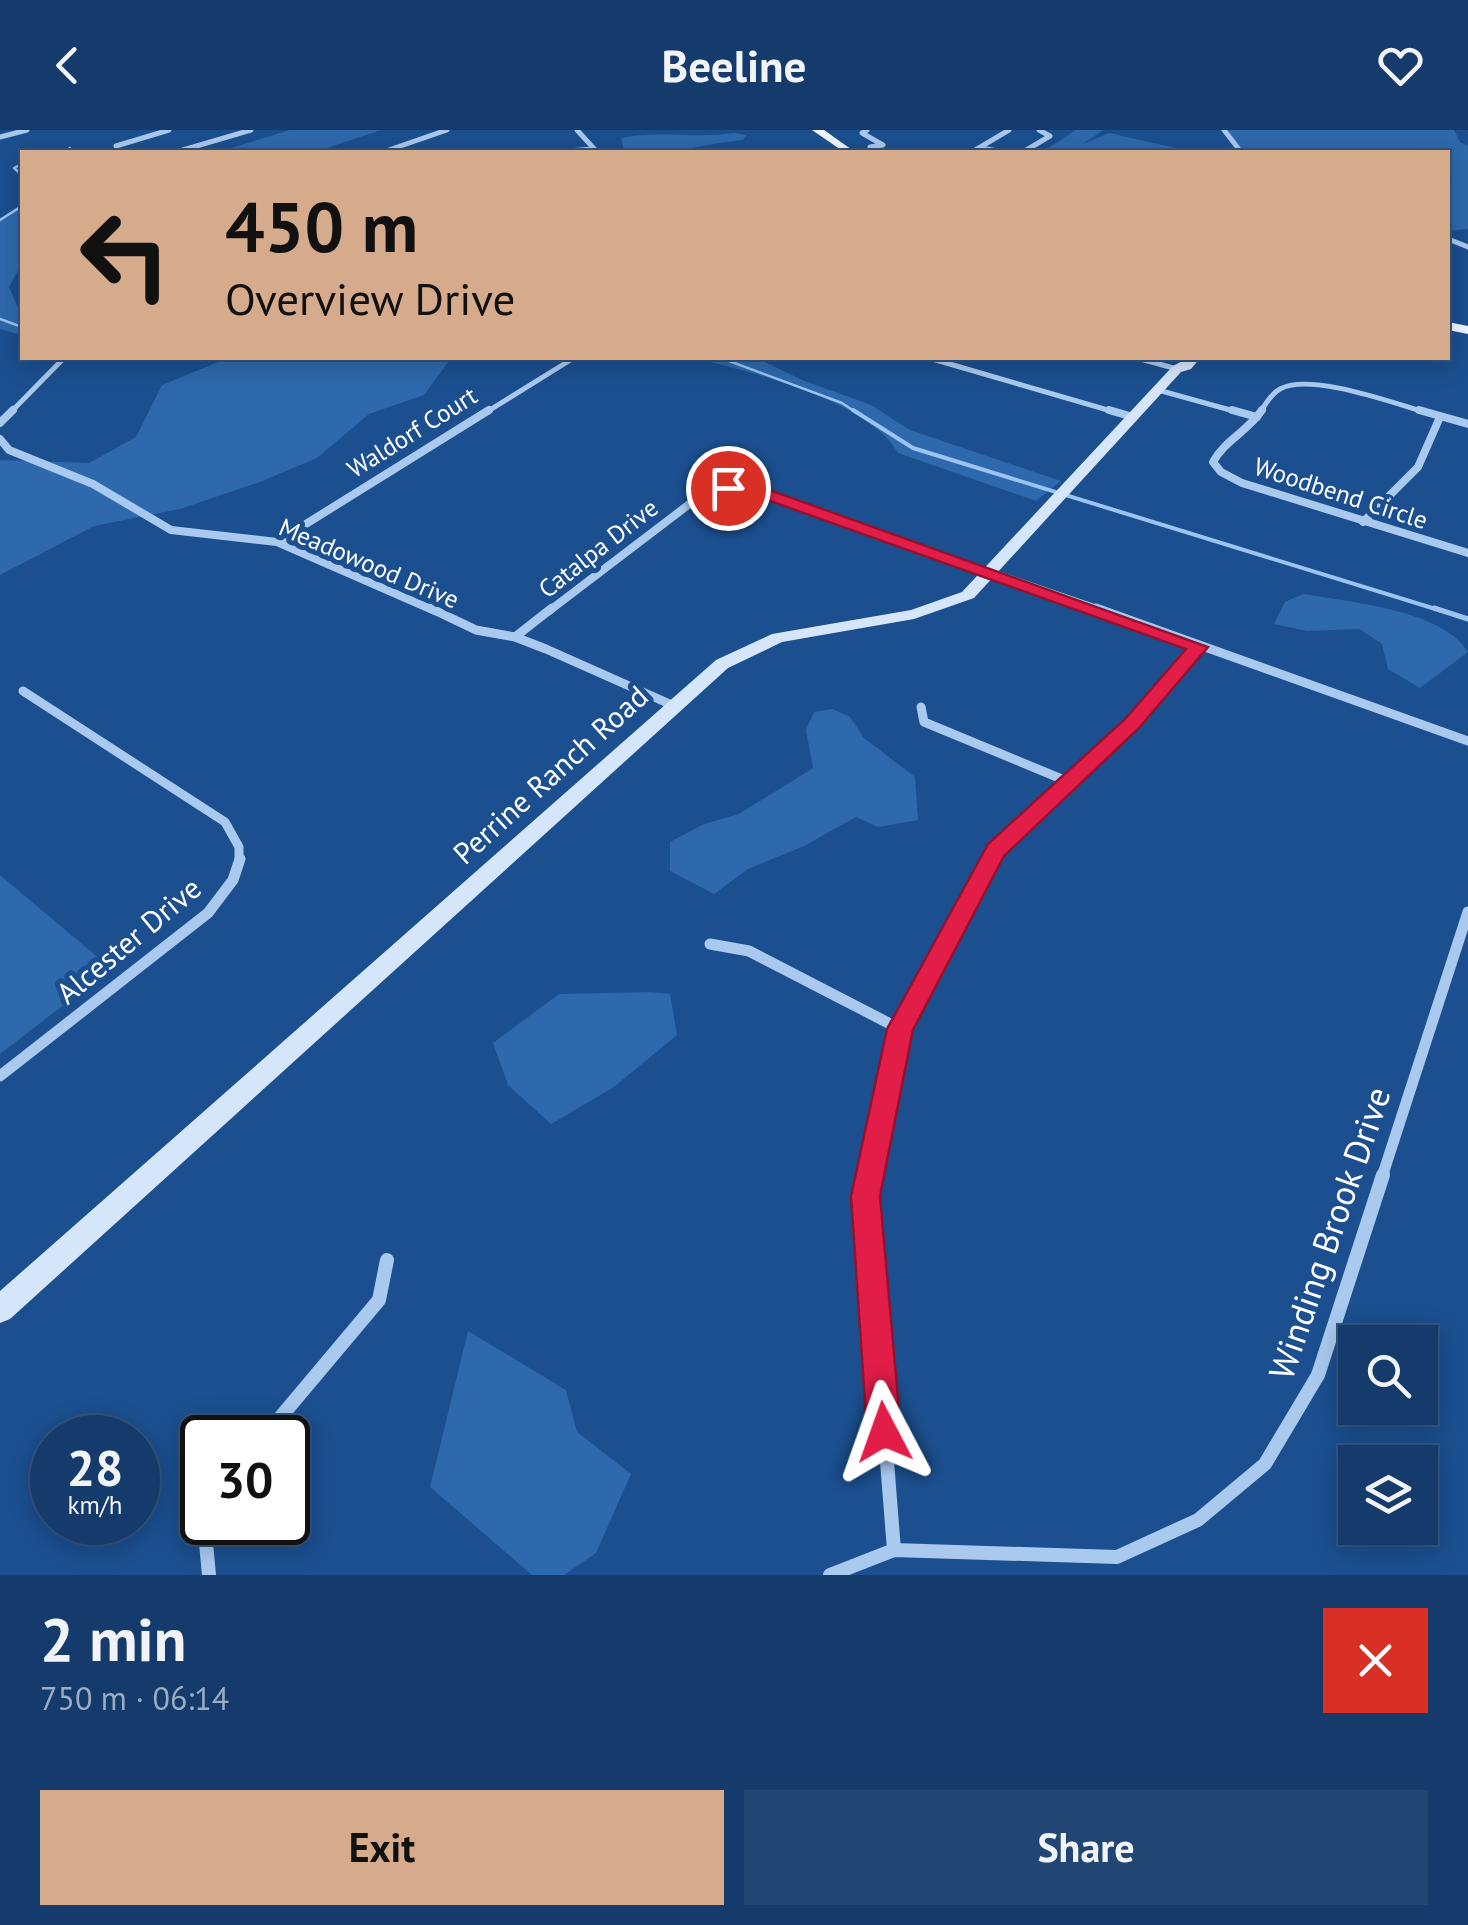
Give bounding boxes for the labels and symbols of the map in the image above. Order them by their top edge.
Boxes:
street label: Waldorf Court [341,379,483,485]
pin [686,446,771,531]
street label: Woodbend Circle [1250,450,1432,536]
street label: Catalpa Drive [532,491,664,605]
street label: Meadowood Drive [274,511,464,615]
street label: Perrine Ranch Road [444,676,656,872]
street label: Alcester Drive [47,868,209,1012]
street label: Winding Brook Drive [1257,1081,1401,1385]
position arrow [832,1380,936,1484]
speed limit sign: 30 [180,1415,310,1545]

